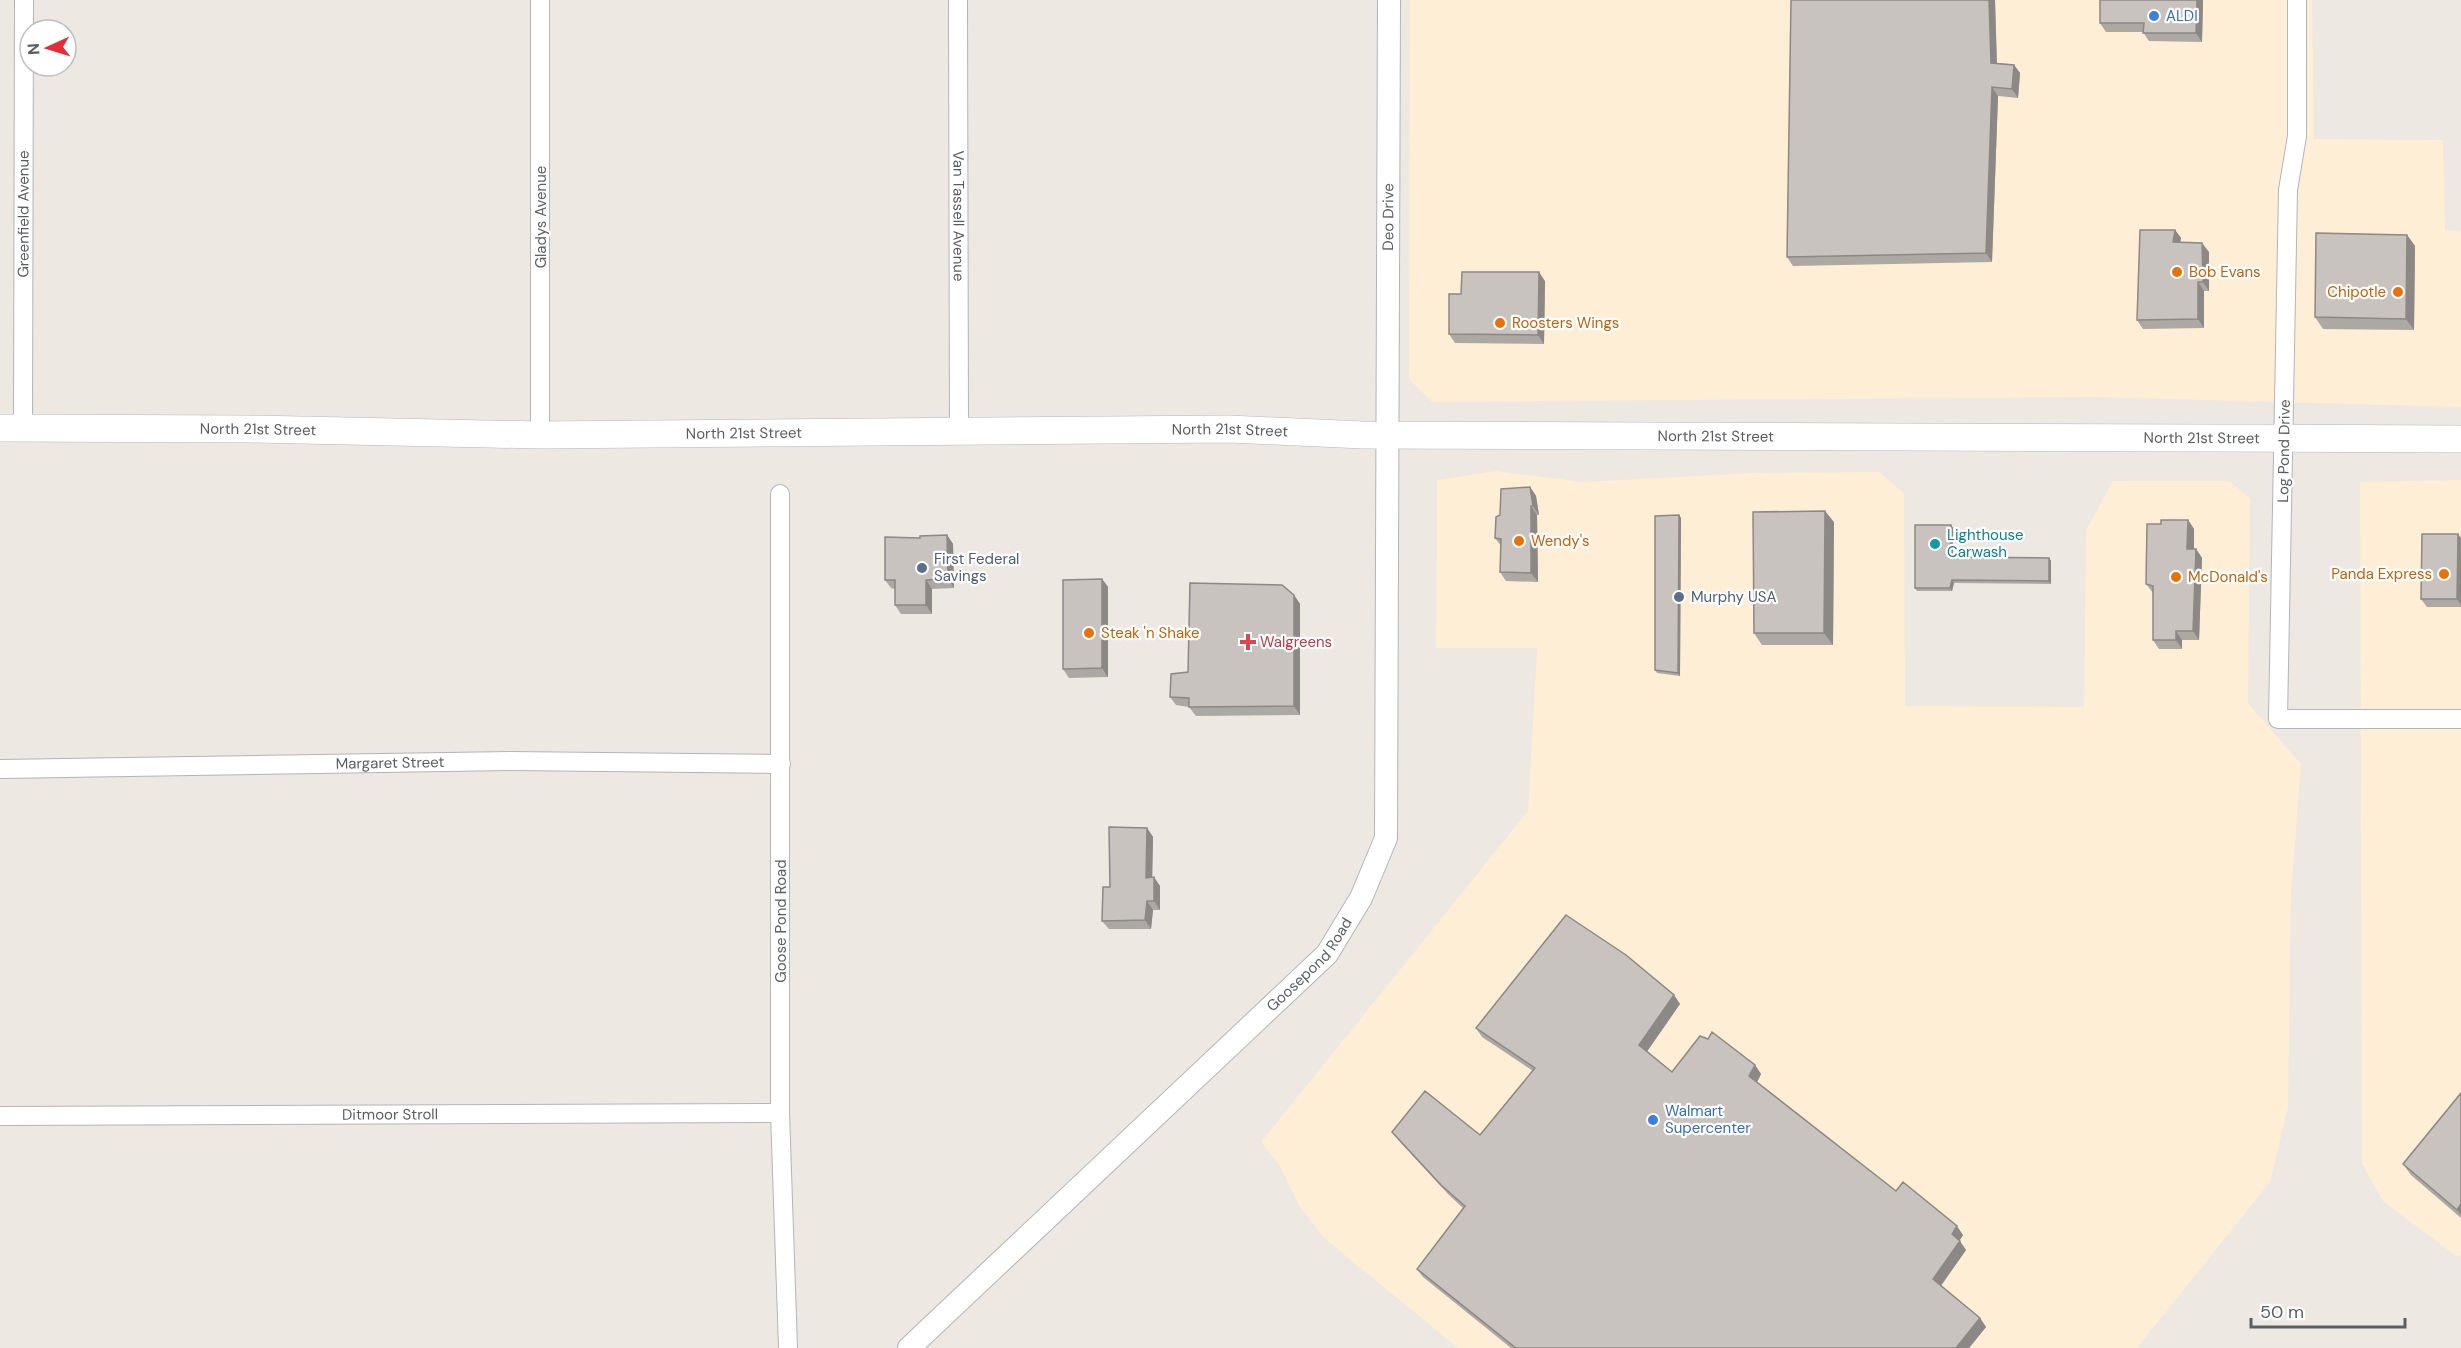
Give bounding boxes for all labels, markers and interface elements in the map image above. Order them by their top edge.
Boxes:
place label: ALDI [2166,6,2198,26]
marker: ALDI [2147,9,2161,23]
north arrow [18,18,78,78]
text: N [23,42,44,56]
street label: Greenfield Avenue [13,150,34,278]
street label: Van Tassell Avenue [948,151,969,281]
street label: Gladys Avenue [531,166,551,268]
street label: Deo Drive [1378,183,1398,251]
place label: Bob Evans [2189,262,2261,282]
marker: Bob Evans [2170,265,2184,279]
place label: Chipotle [2327,282,2386,302]
marker: Chipotle [2391,285,2405,299]
place label: Roosters Wings [1512,313,1619,333]
marker: Roosters Wings [1493,316,1507,330]
street label: Log Pond Drive [2273,399,2295,503]
street label: North 21st Street [200,419,316,440]
street label: North 21st Street [1172,419,1289,442]
street label: North 21st Street [686,423,802,444]
street label: North 21st Street [1658,426,1774,446]
street label: North 21st Street [2144,428,2260,448]
place label: Lighthouse Carwash [1947,525,2024,562]
place label: Wendy's [1531,531,1590,551]
marker: Wendy's [1512,534,1526,548]
marker: Lighthouse Carwash [1928,537,1942,551]
place label: First Federal Savings [934,549,1019,586]
marker: First Federal Savings [915,561,929,575]
place label: Panda Express [2331,564,2432,584]
place label: McDonald's [2188,567,2268,587]
marker: Panda Express [2437,567,2451,581]
marker: McDonald's [2169,570,2183,584]
place label: Murphy USA [1691,587,1776,607]
marker: Murphy USA [1672,590,1686,604]
place label: Steak 'n Shake [1101,623,1200,643]
marker: Steak 'n Shake [1082,626,1096,640]
place label: Walgreens [1260,632,1332,652]
marker: Walgreens [1241,635,1255,649]
street label: Margaret Street [335,752,445,774]
street label: Goose Pond Road [771,859,791,983]
street label: Goosepond Road [1262,914,1357,1016]
place label: Walmart Supercenter [1665,1101,1751,1138]
street label: Ditmoor Stroll [342,1104,438,1125]
marker: Walmart Supercenter [1646,1113,1660,1127]
scale bar [2251,1291,2406,1329]
text: 50 m [2260,1300,2304,1324]

